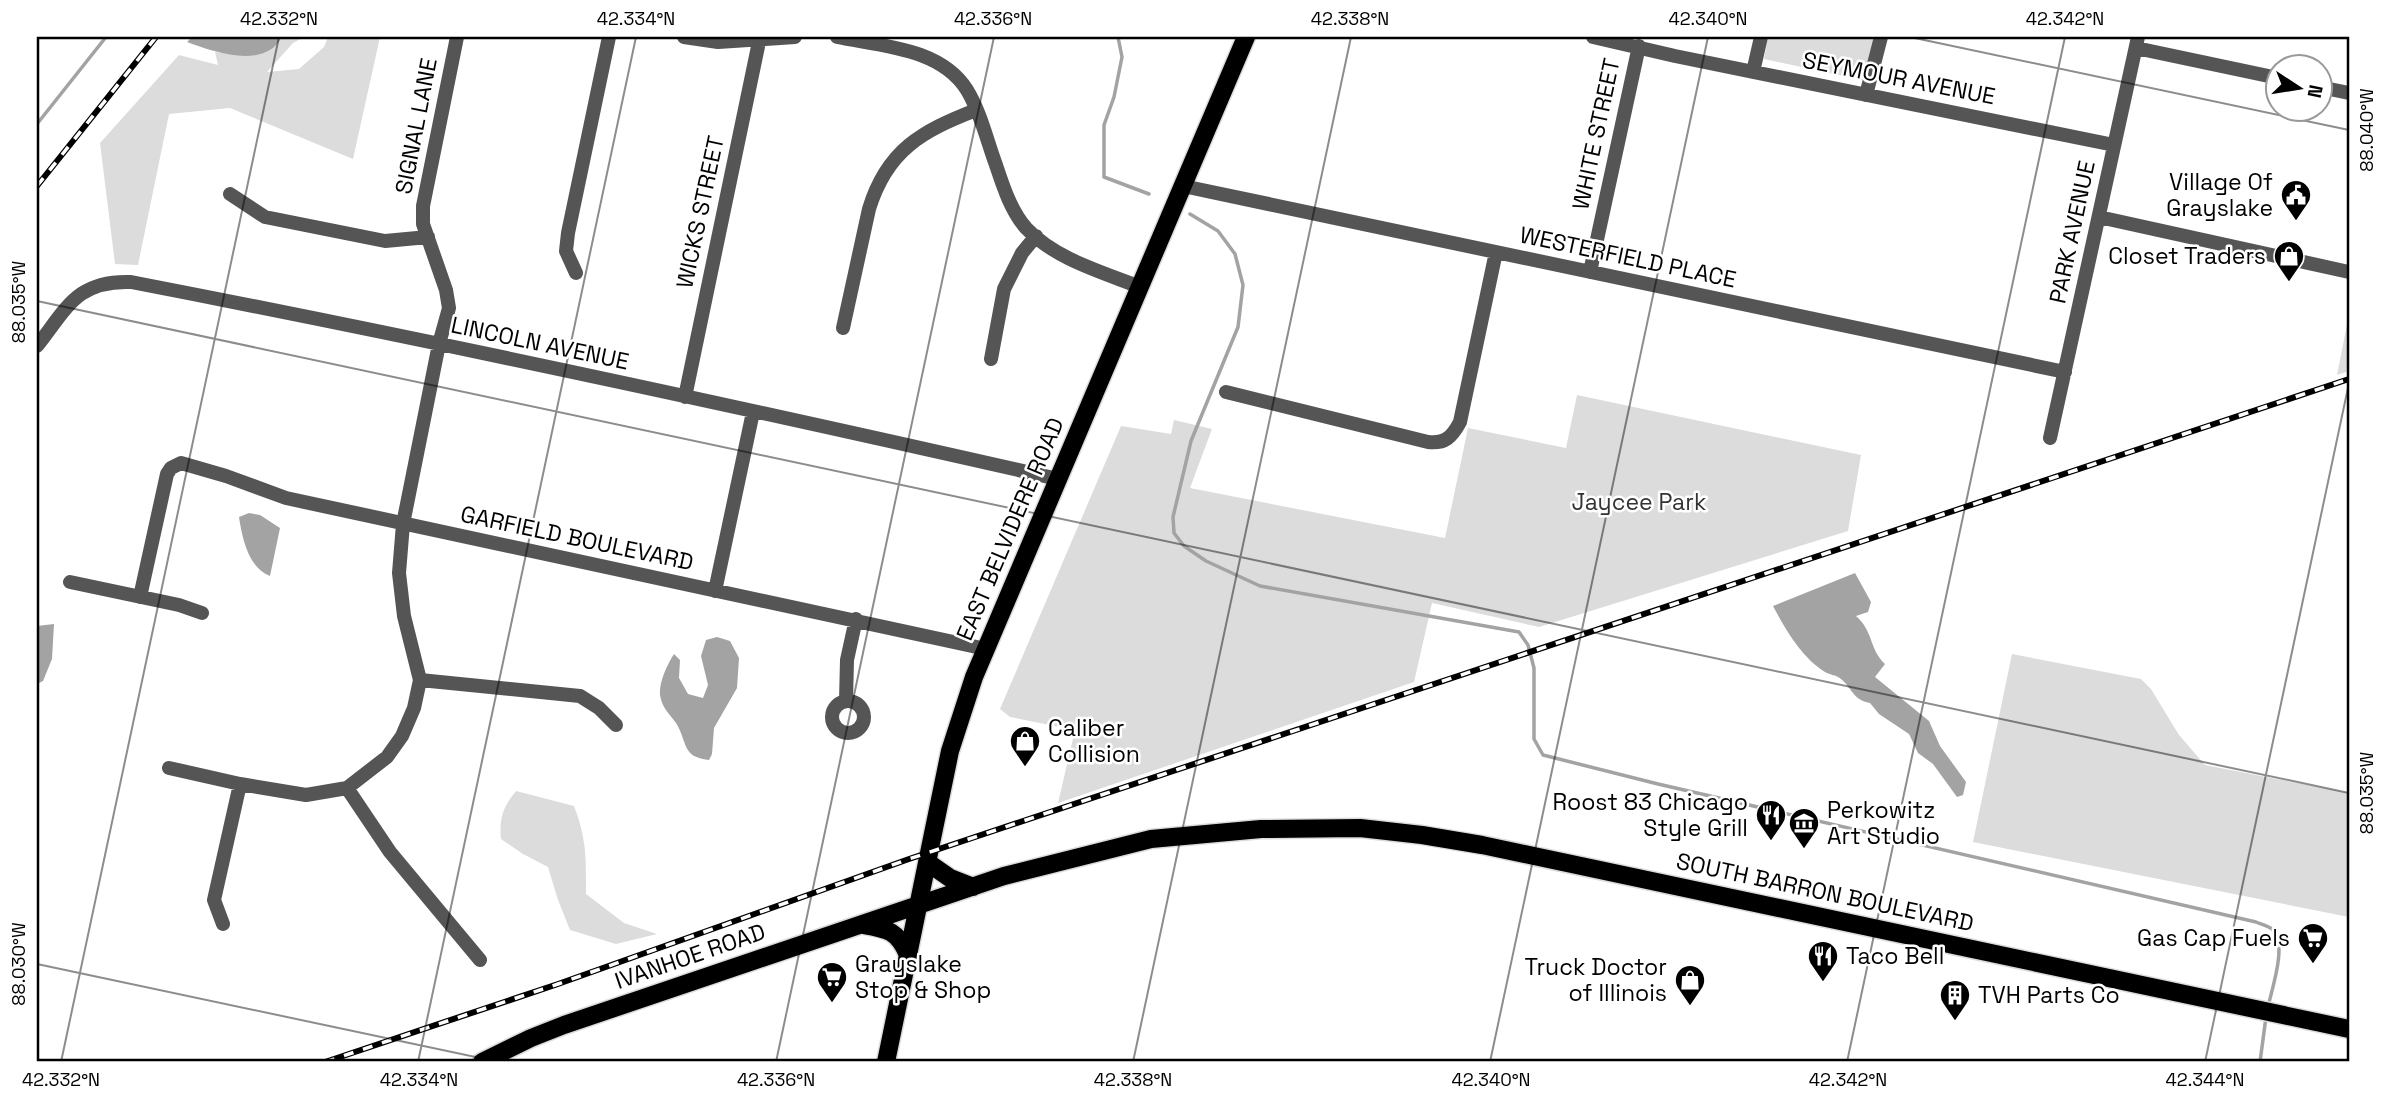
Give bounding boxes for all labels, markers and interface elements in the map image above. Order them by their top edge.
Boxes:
text: 42.332°N [240,7,318,30]
text: 42.334°N [597,7,675,30]
text: 42.336°N [954,7,1032,30]
text: 42.338°N [1311,7,1389,30]
text: 42.340°N [1668,7,1748,30]
text: 42.342°N [2026,7,2104,30]
street label: SEYMOUR AVENUE [1800,45,1998,111]
north arrow [2264,52,2334,122]
street label: SIGNAL LANE [388,55,444,197]
street label: WHITE STREET [1565,56,1627,212]
text: N [2302,83,2329,100]
text: 88.040°W [2355,88,2378,172]
street label: WICKS STREET [669,133,731,291]
street label: PARK AVENUE [2042,158,2102,306]
place label: Village Of Grayslake [2166,167,2273,223]
public building icon: Village Of Grayslake [2279,178,2313,222]
street label: WESTERFIELD PLACE [1517,219,1739,295]
shop icon: Closet Traders [2272,239,2306,283]
place label: Closet Traders [2108,241,2266,271]
text: 88.035°W [7,261,30,343]
street label: LINCOLN AVENUE [448,310,632,376]
street label: EAST BELVIDERE ROAD [949,413,1071,645]
park label: Jaycee Park [1572,487,1706,517]
street label: GARFIELD BOULEVARD [458,499,696,577]
place label: Caliber Collision [1048,713,1140,769]
shop icon: Caliber Collision [1008,724,1042,768]
text: 88.035°W [2355,752,2378,834]
place label: Roost 83 Chicago Style Grill [1552,787,1748,843]
place label: Perkowitz Art Studio [1827,795,1940,851]
restaurant icon: Roost 83 Chicago Style Grill [1754,798,1788,842]
museum icon: Perkowitz Art Studio [1787,806,1821,850]
street label: SOUTH BARRON BOULEVARD [1674,846,1976,938]
street label: IVANHOE ROAD [611,916,769,996]
supermarket icon: Gas Cap Fuels [2296,921,2330,965]
text: 88.030°W [7,922,30,1006]
place label: Gas Cap Fuels [2137,923,2290,953]
restaurant icon: Taco Bell [1806,939,1840,983]
place label: Taco Bell [1846,941,1944,971]
place label: Grayslake Stop & Shop [855,949,991,1005]
place label: Truck Doctor of Illinois [1525,952,1667,1008]
supermarket icon: Grayslake Stop & Shop [815,960,849,1004]
shop icon: Truck Doctor of Illinois [1673,963,1707,1007]
building icon: TVH Parts Co [1938,978,1972,1022]
place label: TVH Parts Co [1978,980,2120,1010]
text: 42.332°N [22,1068,100,1091]
text: 42.334°N [380,1068,458,1091]
text: 42.336°N [737,1068,815,1091]
text: 42.338°N [1094,1068,1172,1091]
text: 42.340°N [1451,1068,1531,1091]
text: 42.342°N [1809,1068,1887,1091]
text: 42.344°N [2166,1068,2244,1091]

